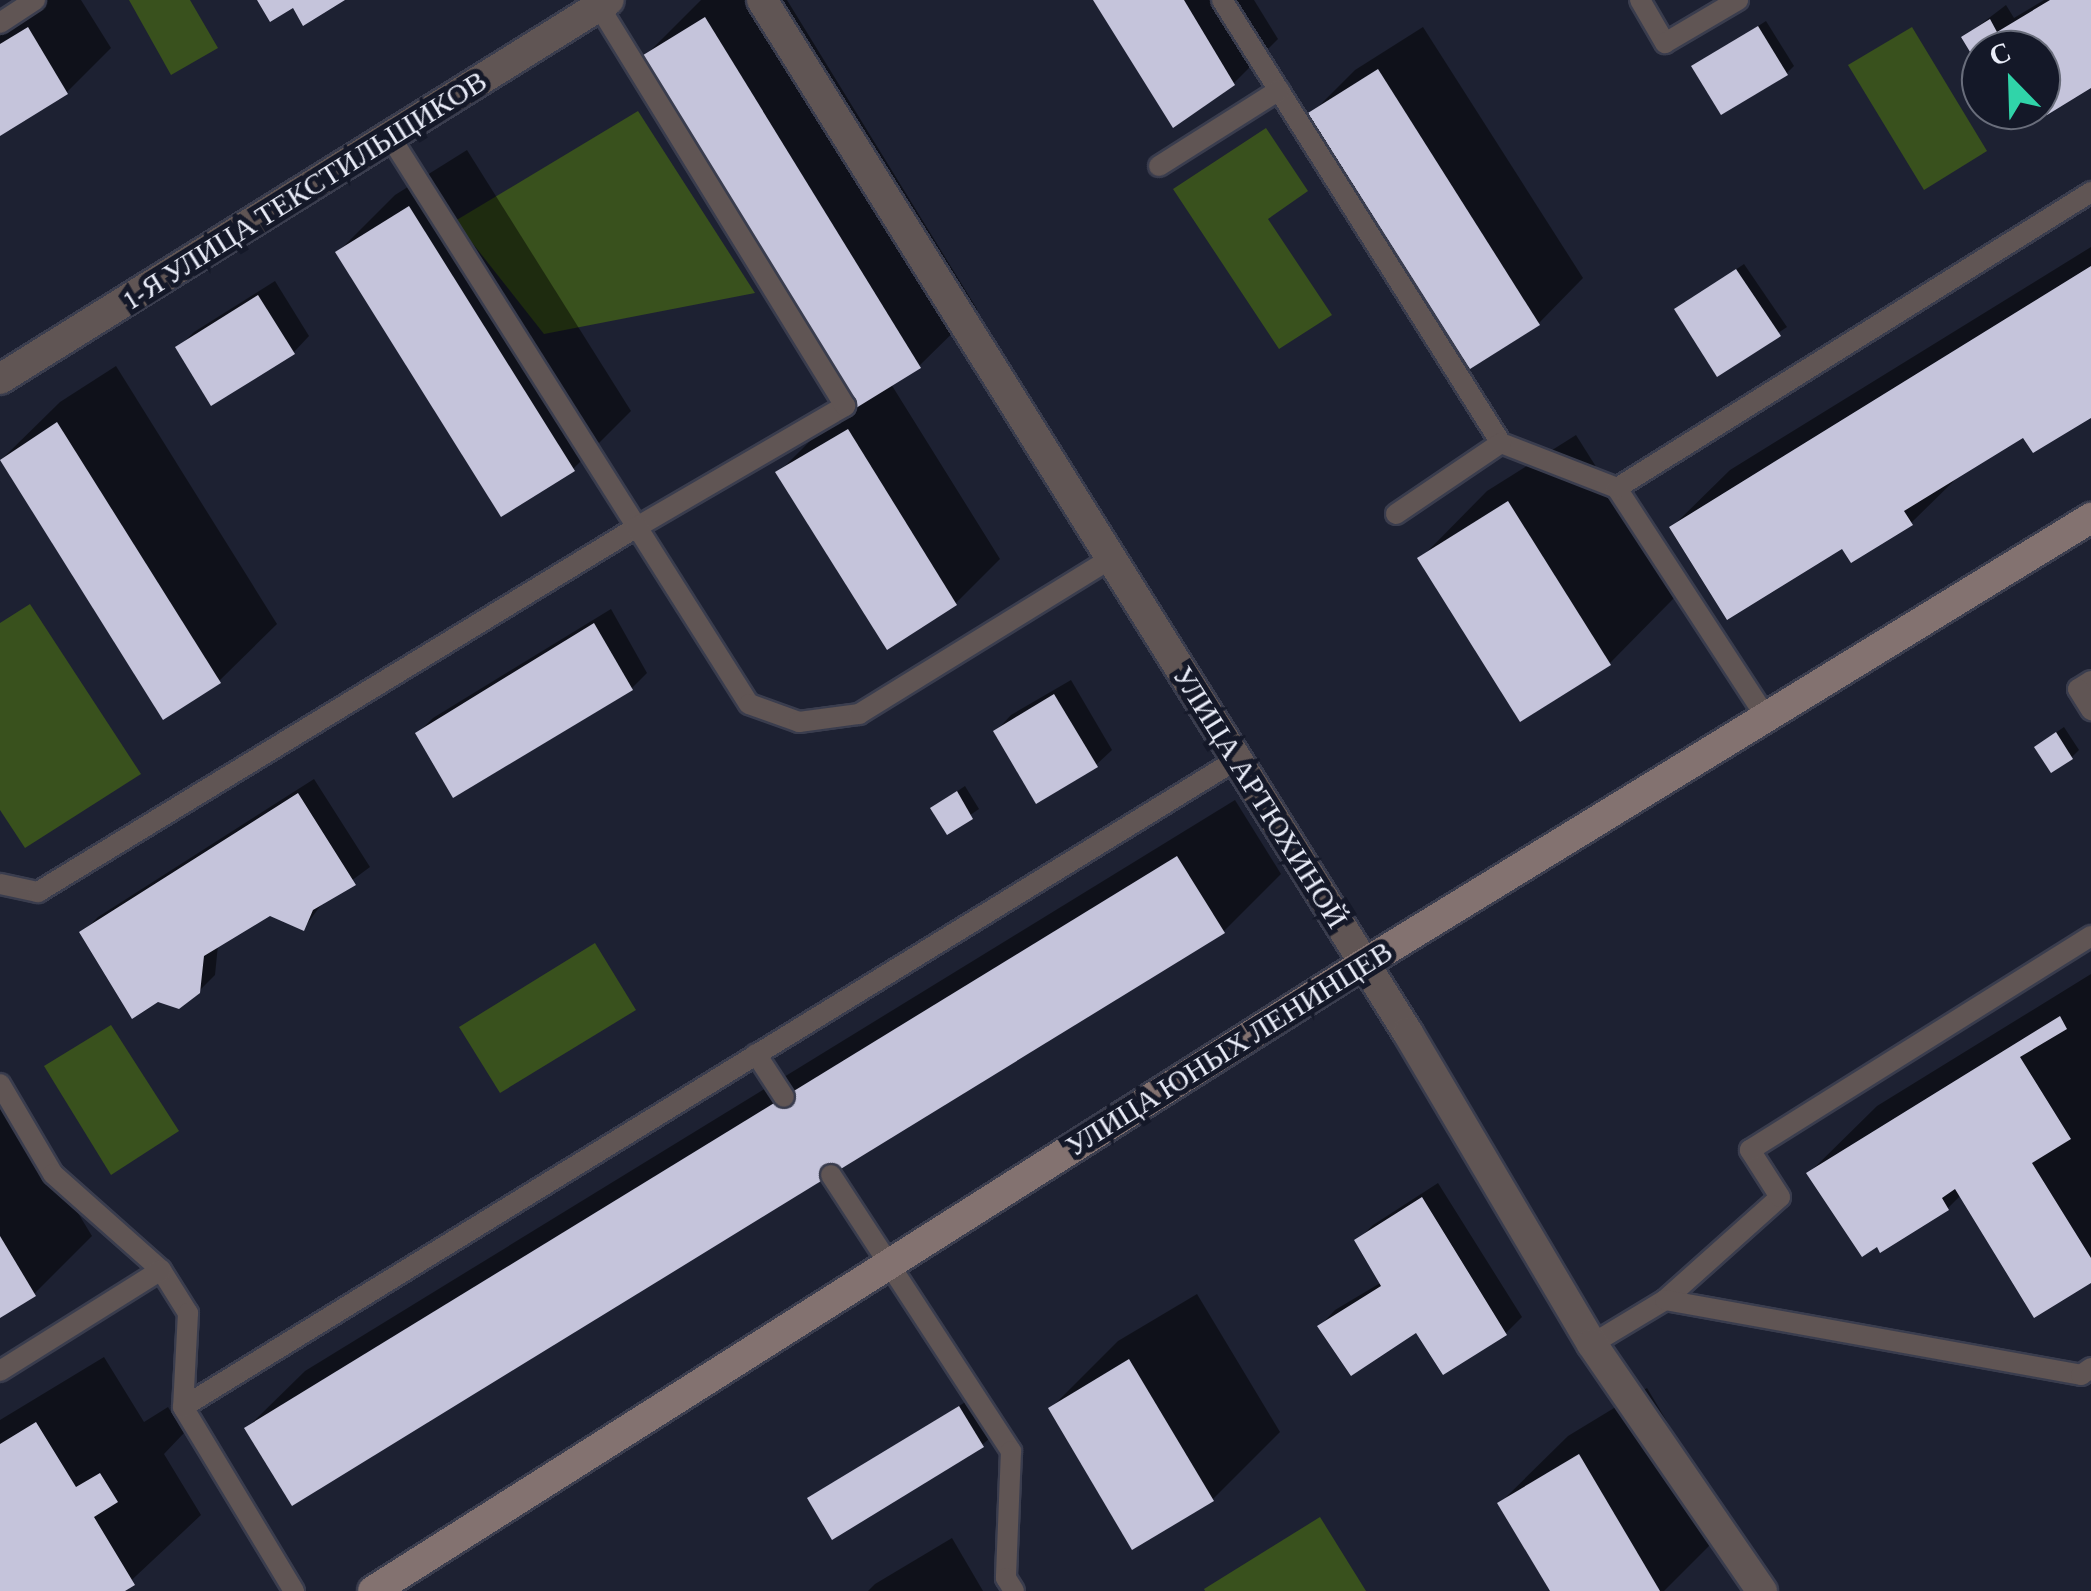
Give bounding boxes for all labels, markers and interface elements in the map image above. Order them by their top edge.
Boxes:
north arrow [1961,30,2061,130]
text: С [1984,36,2015,72]
street label: 1-Я УЛИЦА ТЕКСТИЛЬЩИКОВ [117,63,493,317]
street label: УЛИЦА АРТЮХИНОЙ [1165,659,1355,935]
street label: УЛИЦА ЮНЫХ ЛЕНИНЦЕВ [1059,933,1399,1165]

